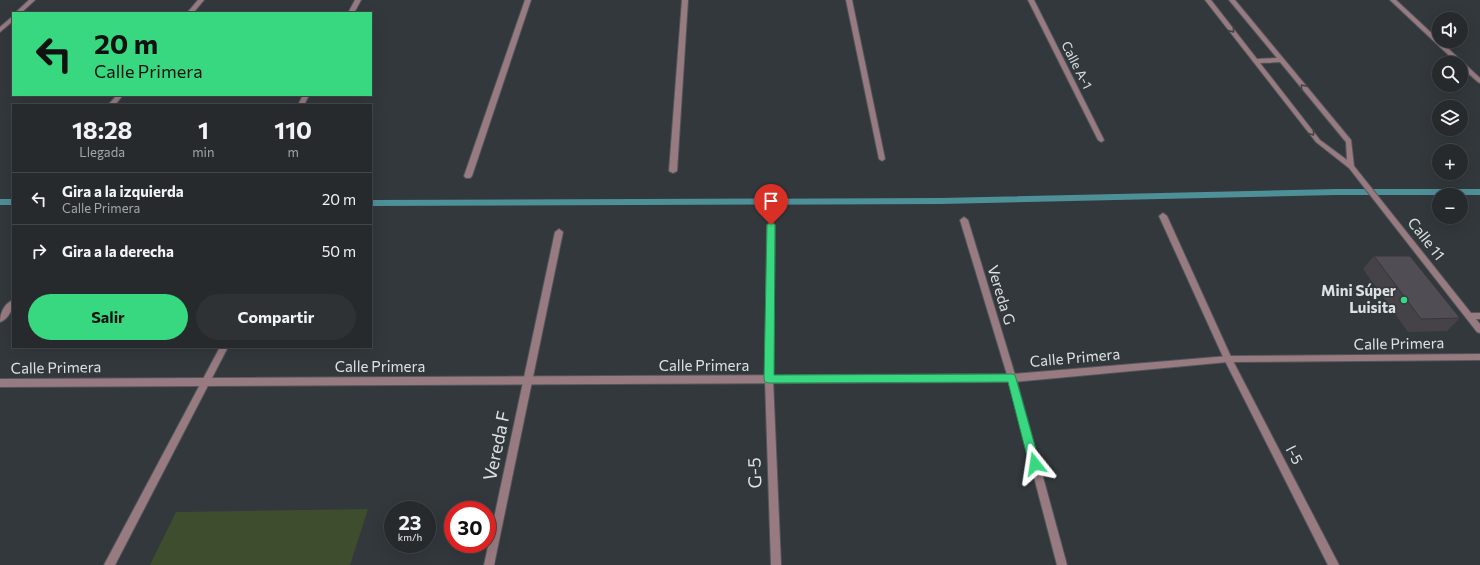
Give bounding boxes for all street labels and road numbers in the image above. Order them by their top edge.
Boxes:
street label: Calle A-1 [1058,38,1096,92]
street label: Calle 11 [1405,213,1449,263]
street label: Vereda G [984,263,1020,327]
street label: Calle Primera [1354,333,1444,353]
street label: Calle Primera [1029,344,1121,370]
street label: Calle Primera [659,356,749,374]
street label: Calle Primera [11,357,101,377]
street label: Calle Primera [335,357,425,375]
street label: Vereda F [478,409,514,483]
street label: I-5 [1283,442,1307,467]
street label: G-5 [742,457,766,489]

